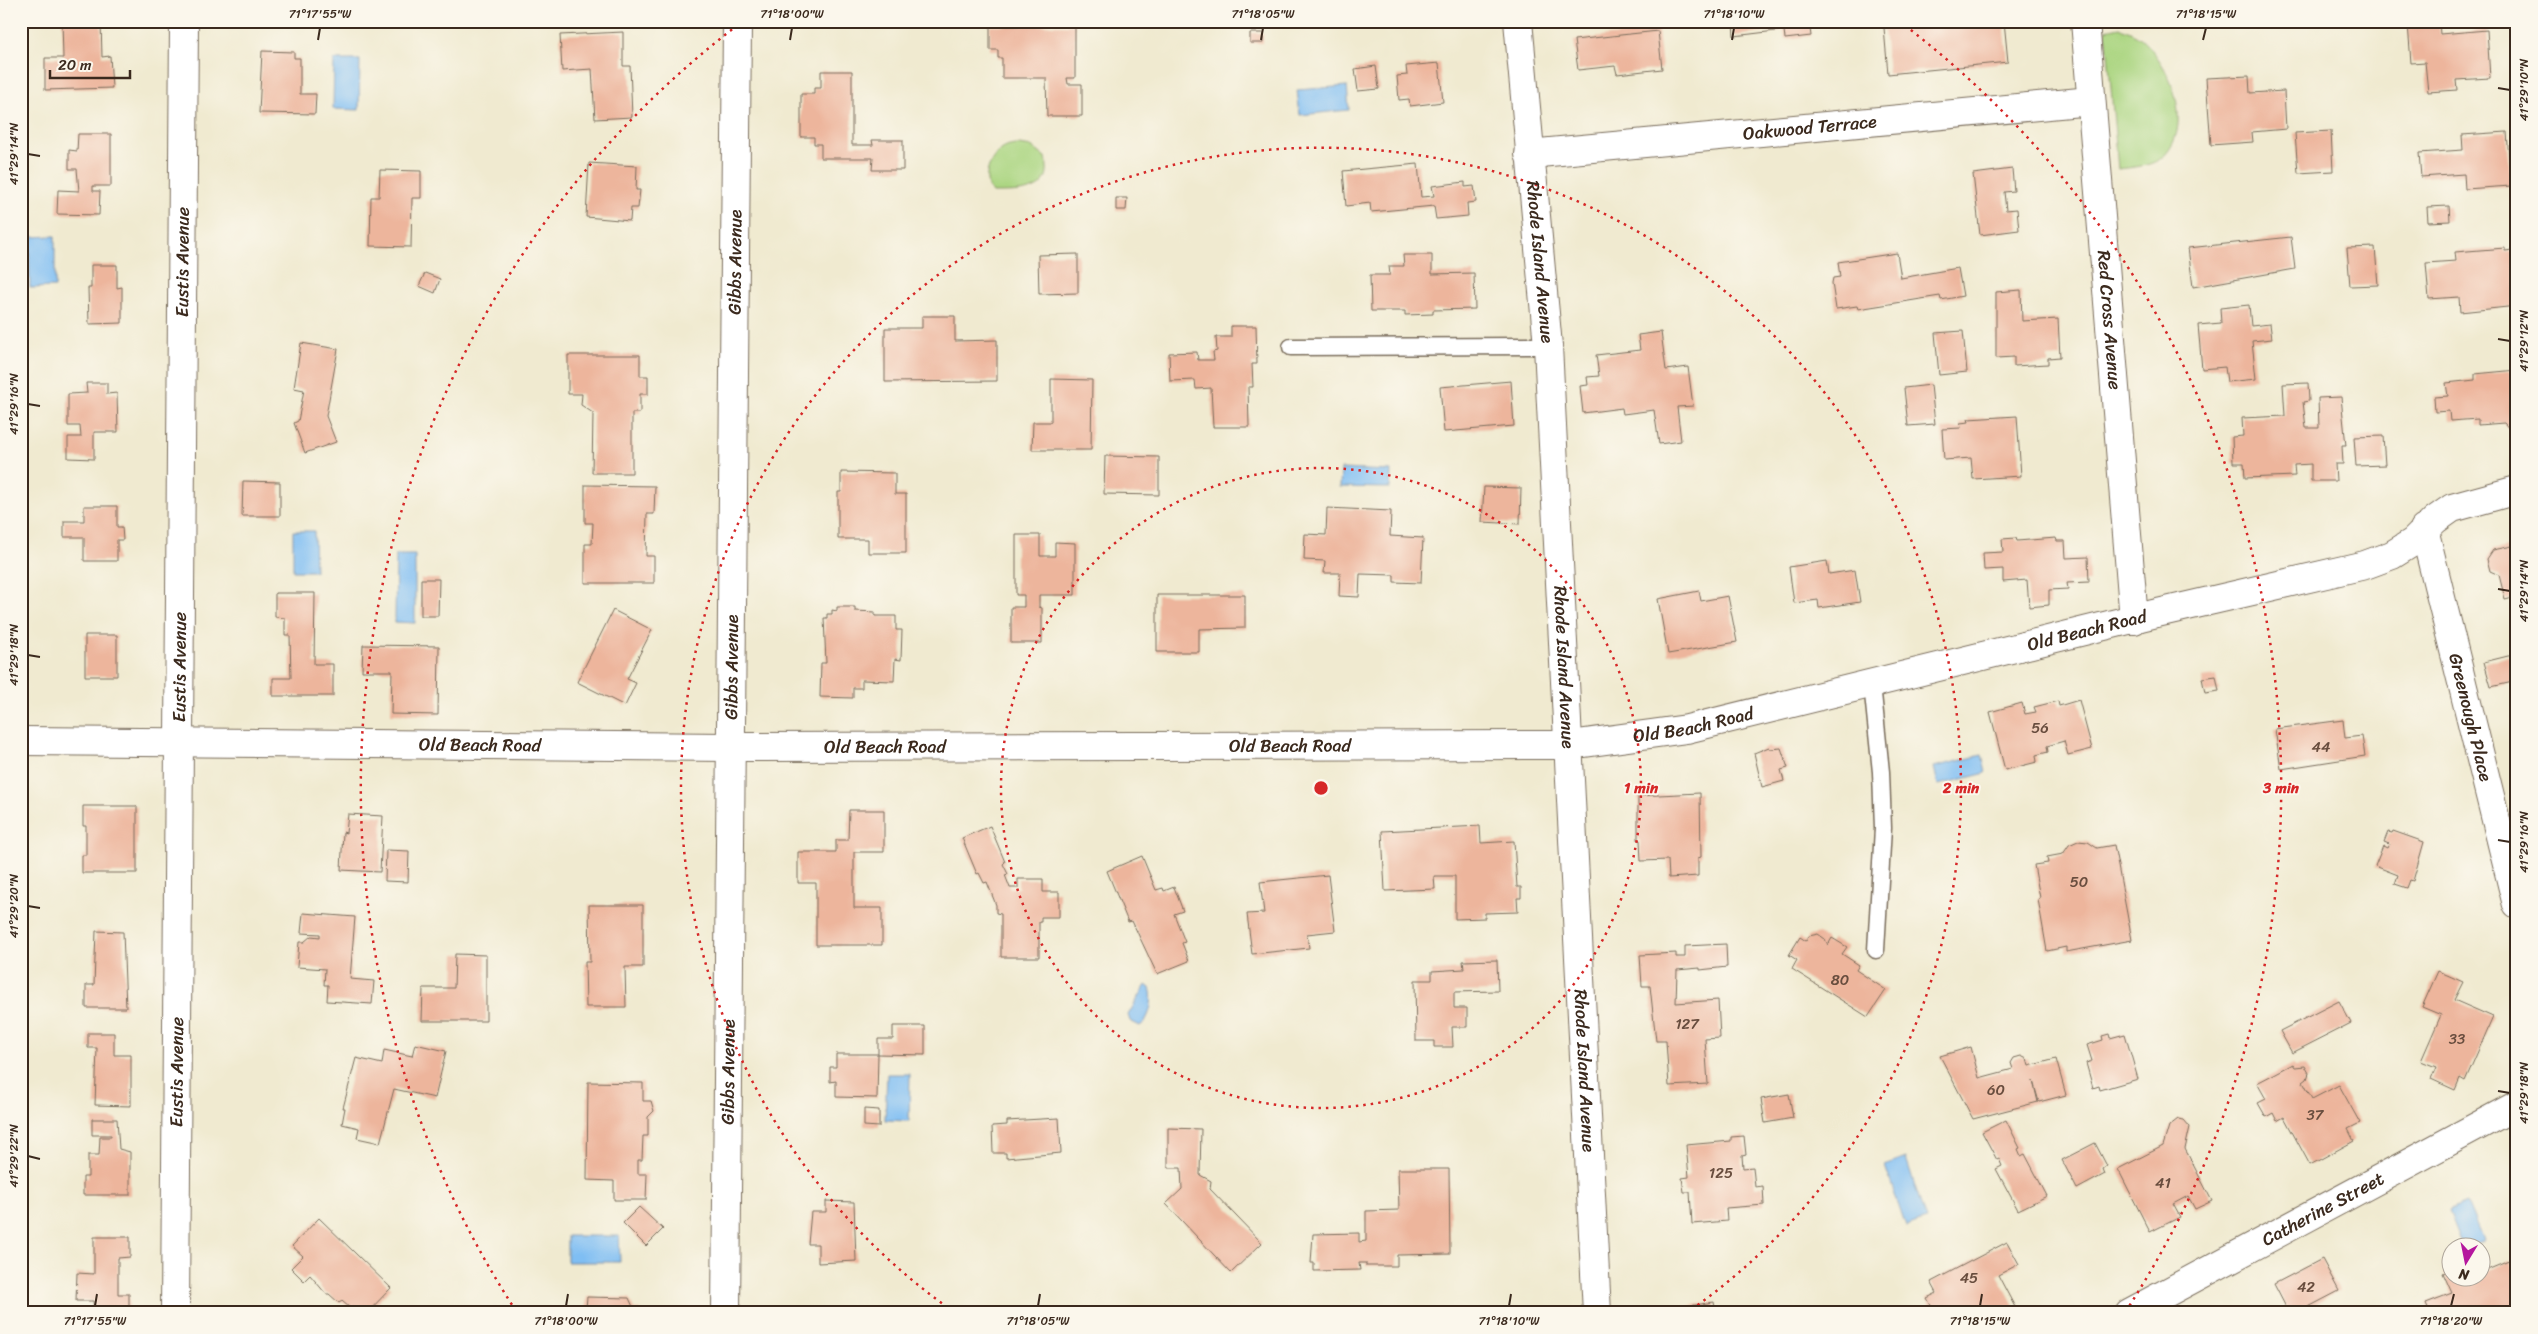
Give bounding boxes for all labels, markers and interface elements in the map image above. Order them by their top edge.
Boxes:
text: 71°17'55"W [289,3,352,25]
text: 71°18'00"W [760,3,824,25]
text: 71°18'05"W [1231,3,1295,25]
text: 71°18'10"W [1704,3,1765,25]
text: 71°18'15"W [2176,3,2237,25]
scale bar [50,48,130,80]
text: 20 m [58,52,92,78]
text: 41°29'10"N [2513,58,2535,121]
street label: Oakwood Terrace [1741,105,1878,150]
text: 41°29'14"N [3,122,25,185]
street label: Rhode Island Avenue [1517,179,1564,345]
street label: Eustis Avenue [166,207,199,317]
street label: Gibbs Avenue [719,209,751,315]
street label: Red Cross Avenue [2088,249,2131,391]
text: 41°29'12"N [2513,309,2535,372]
text: 41°29'16"N [3,372,25,435]
text: 41°29'14"N [2513,559,2535,622]
street label: Rhode Island Avenue [1544,585,1584,750]
street label: Old Beach Road [2024,600,2151,660]
street label: Eustis Avenue [163,612,196,722]
street label: Gibbs Avenue [715,614,748,720]
text: 41°29'18"N [3,623,25,686]
street label: Greenough Place [2439,650,2502,785]
street label: Old Beach Road [1631,697,1758,752]
house number: 56 [2031,715,2049,741]
street label: Old Beach Road [419,728,543,761]
street label: Old Beach Road [824,730,948,763]
street label: Old Beach Road [1229,730,1353,762]
house number: 44 [2312,734,2330,760]
text: 1 min [1624,775,1659,801]
text: 2 min [1942,775,1980,801]
text: 3 min [2262,775,2300,801]
centre of rings [1312,779,1330,797]
text: 41°29'16"N [2513,810,2535,873]
house number: 50 [2070,869,2088,895]
text: 41°29'20"N [3,873,25,938]
house number: 80 [1831,967,1849,993]
street label: Rhode Island Avenue [1565,988,1605,1153]
house number: 127 [1675,1011,1700,1037]
street label: Eustis Avenue [160,1017,193,1127]
street label: Gibbs Avenue [712,1019,745,1125]
house number: 33 [2449,1026,2465,1052]
text: 41°29'18"N [2513,1061,2535,1124]
house number: 60 [1987,1077,2005,1103]
house number: 37 [2307,1102,2325,1128]
text: 41°29'22"N [3,1123,25,1188]
house number: 125 [1709,1160,1733,1186]
street label: Catherine Street [2256,1163,2390,1255]
house number: 41 [2155,1170,2171,1196]
north arrow [2440,1236,2490,1286]
text: N [2457,1261,2472,1288]
house number: 45 [1960,1265,1978,1291]
house number: 42 [2297,1274,2315,1300]
text: 71°17'55"W [64,1310,127,1332]
text: 71°18'00"W [534,1310,598,1332]
text: 71°18'05"W [1006,1310,1070,1332]
text: 71°18'10"W [1479,1310,1540,1332]
text: 71°18'15"W [1950,1310,2011,1332]
text: 71°18'20"W [2420,1310,2483,1332]

